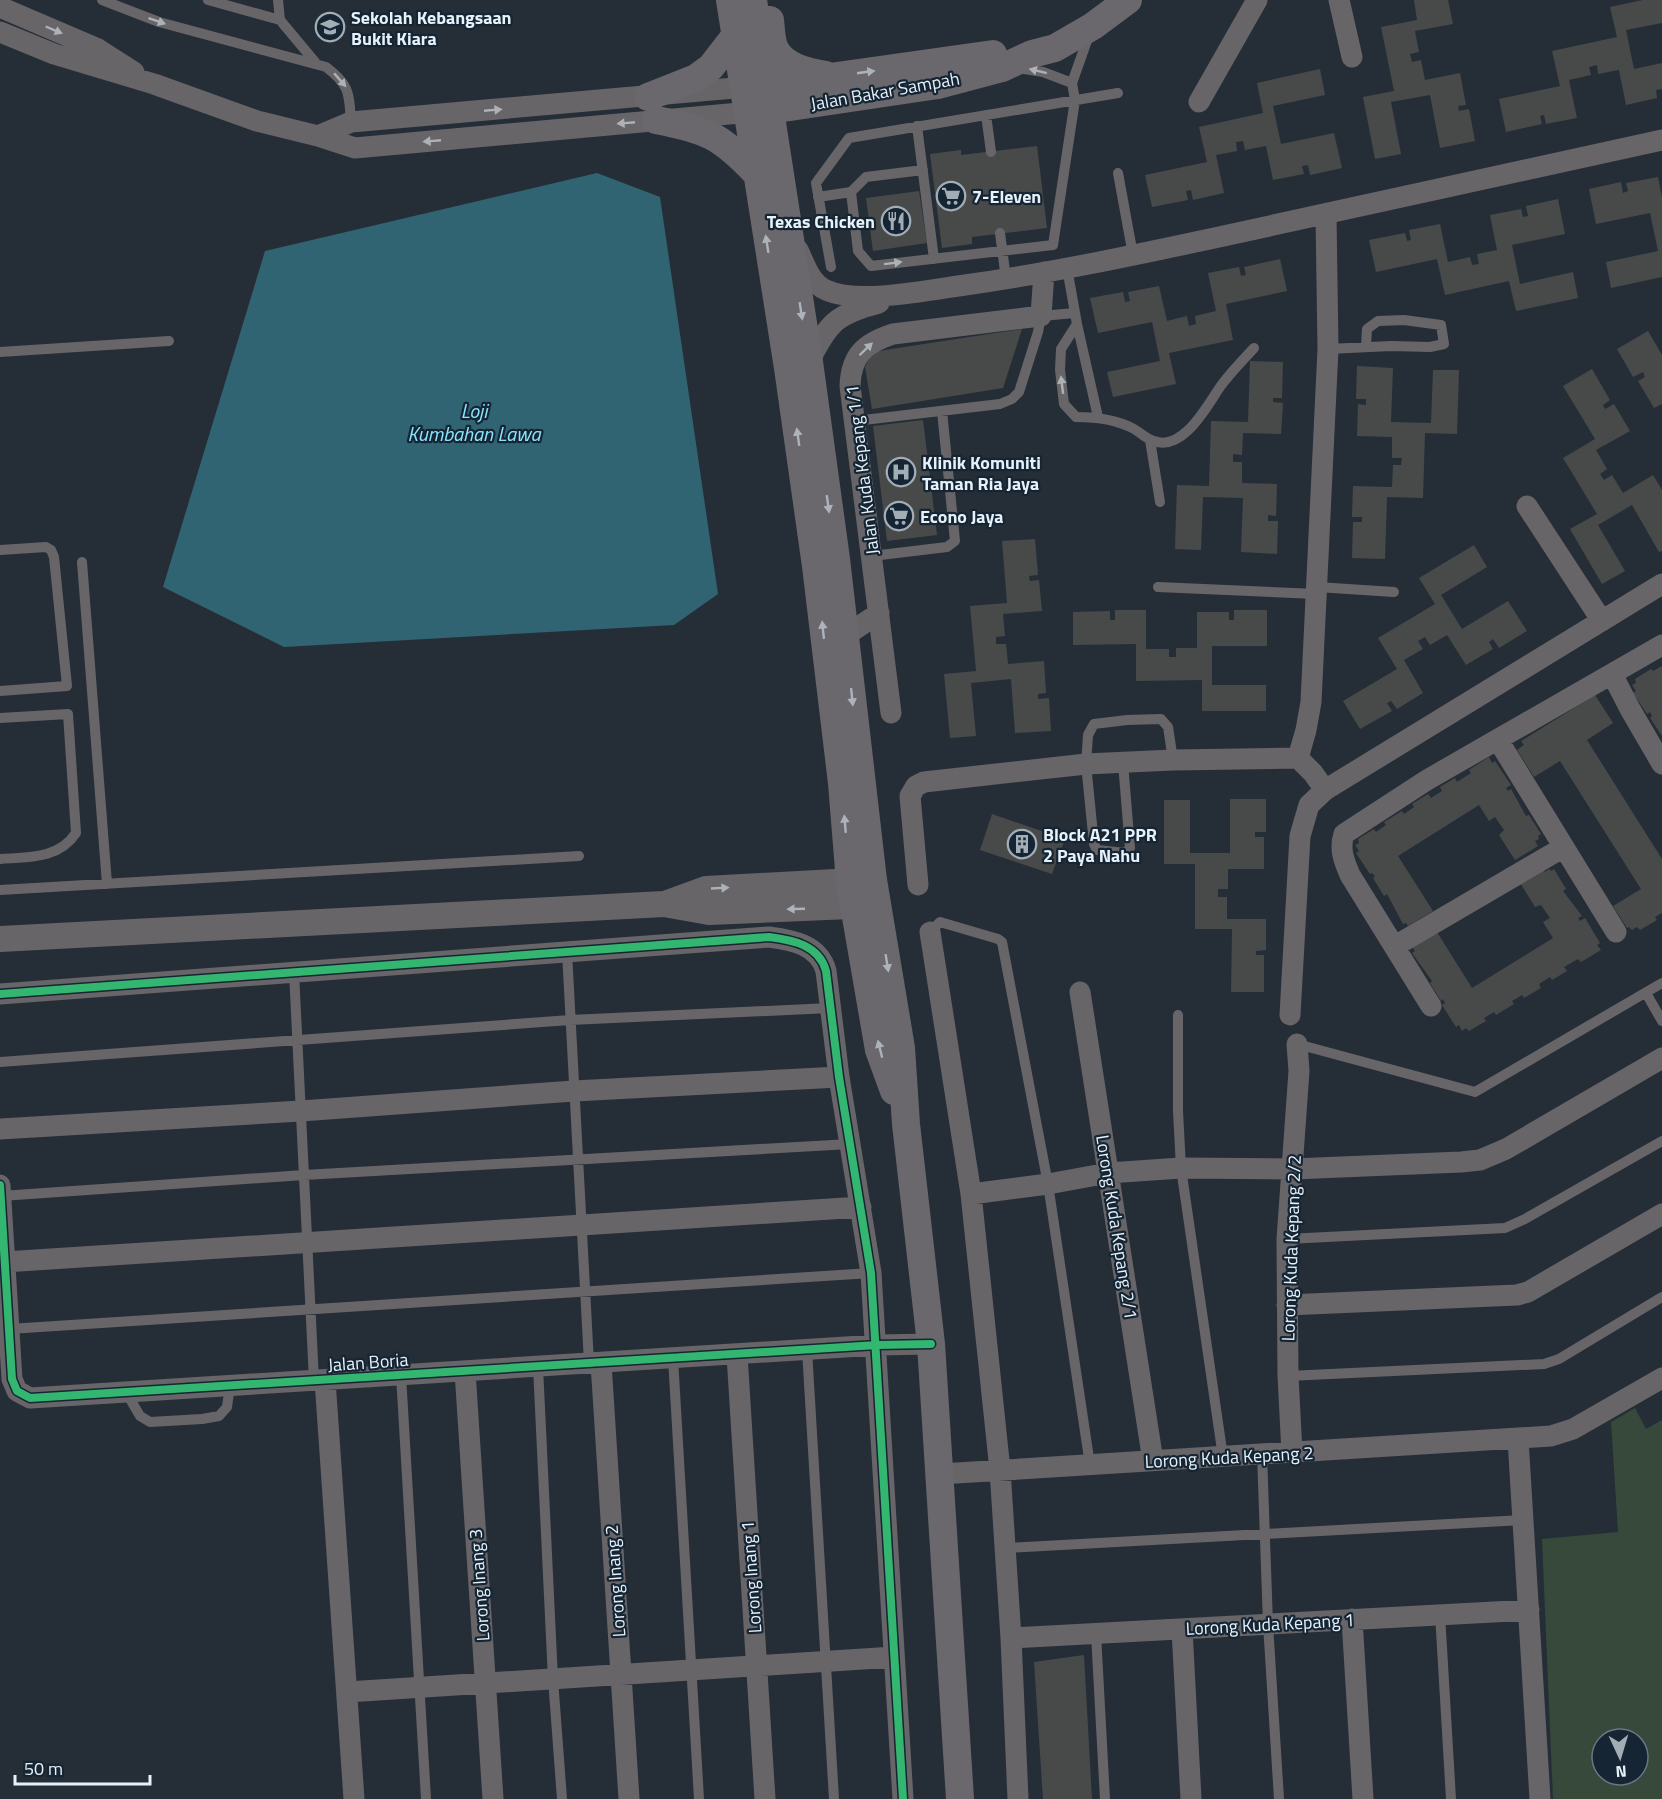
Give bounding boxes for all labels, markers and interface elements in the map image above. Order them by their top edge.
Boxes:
place label: Sekolah Kebangsaan Bukit Kiara [351,4,512,52]
school or university icon: Sekolah Kebangsaan Bukit Kiara [314,11,346,43]
one-way arrow [148,16,166,26]
one-way arrow [45,26,63,35]
street label: Jalan Bakar Sampah [808,65,962,117]
one-way arrow [1029,66,1047,76]
one-way arrow [856,67,875,76]
one-way arrow [333,72,346,87]
one-way arrow [483,105,502,115]
one-way arrow [616,118,635,128]
one-way arrow [422,136,441,146]
supermarket icon: 7-Eleven [935,180,967,212]
place label: 7-Eleven [972,183,1041,210]
restaurant icon: Texas Chicken [880,205,912,237]
place label: Texas Chicken [767,208,875,235]
one-way arrow [763,235,772,254]
one-way arrow [883,259,902,268]
one-way arrow [796,301,805,320]
one-way arrow [858,342,872,356]
one-way arrow [1057,376,1067,395]
street label: Jalan Kuda Kepang 1/1 [838,383,886,557]
water label: Loji Kumbahan Lawa [408,395,541,449]
one-way arrow [793,427,802,446]
place label: Klinik Komuniti Taman Ria Jaya [922,449,1041,497]
hospital icon: Klinik Komuniti Taman Ria Jaya [885,456,917,488]
one-way arrow [824,494,833,513]
supermarket icon: Econo Jaya [883,500,915,532]
place label: Econo Jaya [920,503,1003,530]
one-way arrow [819,621,828,640]
one-way arrow [847,688,857,707]
one-way arrow [840,814,850,833]
place label: Block A21 PPR 2 Paya Nahu [1043,821,1157,869]
building icon: Block A21 PPR 2 Paya Nahu [1006,828,1038,860]
one-way arrow [711,884,730,893]
one-way arrow [787,904,806,914]
one-way arrow [882,954,891,973]
one-way arrow [875,1040,884,1058]
street label: Lorong Kuda Kepang 2/1 [1089,1133,1145,1321]
street label: Lorong Kuda Kepang 2/2 [1274,1154,1308,1342]
street label: Jalan Boria [327,1346,409,1378]
street label: Lorong Kuda Kepang 2 [1144,1439,1314,1475]
street label: Lorong Inang 1 [734,1520,768,1634]
street label: Lorong Inang 2 [598,1524,632,1638]
street label: Lorong Inang 3 [462,1528,496,1642]
street label: Lorong Kuda Kepang 1 [1185,1606,1355,1642]
north arrow [1590,1727,1650,1787]
scale bar [15,1748,150,1786]
text: 50 m [24,1755,63,1782]
text: N [1615,1760,1627,1784]

